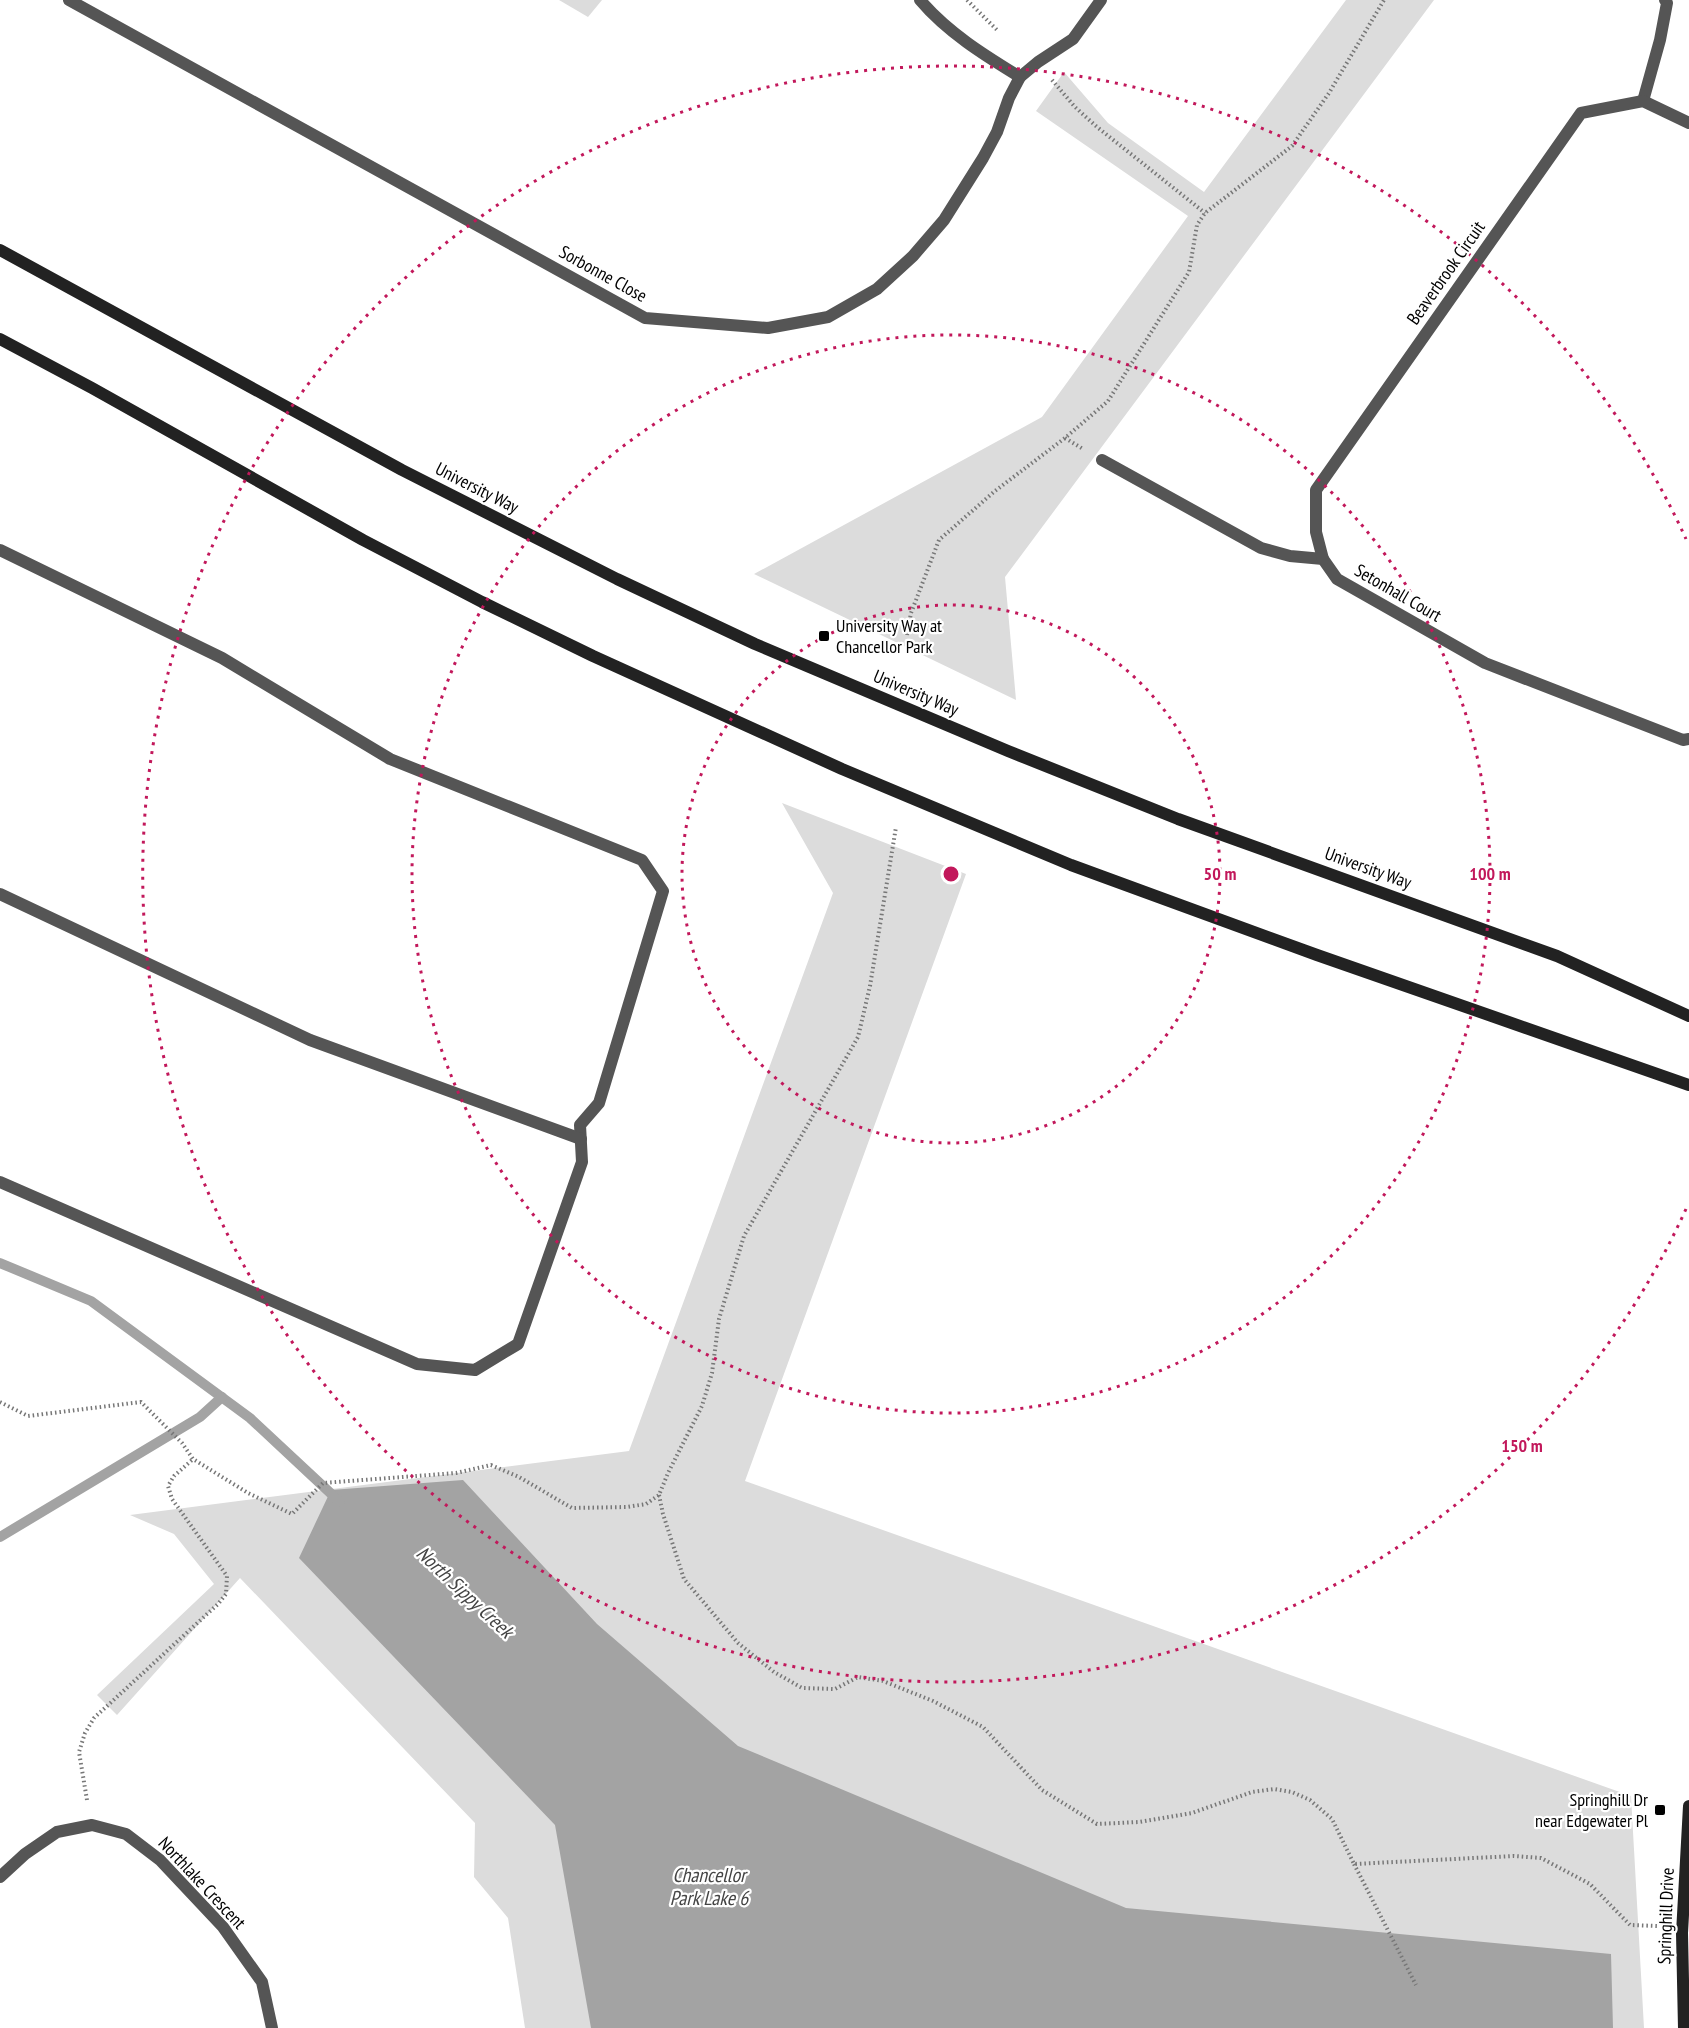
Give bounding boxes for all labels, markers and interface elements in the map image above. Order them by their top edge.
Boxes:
street label: Beaverbrook Circuit [1401,216,1490,329]
street label: Sorbonne Close [555,240,651,307]
street label: University Way [432,457,523,518]
street label: Setonhall Court [1351,558,1446,627]
place label: University Way at Chancellor Park [836,614,942,658]
marker: University Way at Chancellor Park [817,629,831,643]
street label: University Way [870,664,963,721]
street label: University Way [1322,841,1415,894]
text: 50 m [1204,862,1236,885]
text: 100 m [1469,862,1511,885]
centre of rings [941,864,961,884]
text: 150 m [1501,1434,1543,1457]
water label: North Sippy Creek [411,1540,521,1645]
place label: Springhill Dr near Edgewater Pl [1535,1788,1649,1832]
marker: Springhill Dr near Edgewater Pl [1653,1803,1667,1817]
street label: Northlake Crescent [154,1832,251,1934]
water label: Chancellor Park Lake 6 [670,1862,750,1911]
street label: Springhill Drive [1652,1867,1679,1965]

